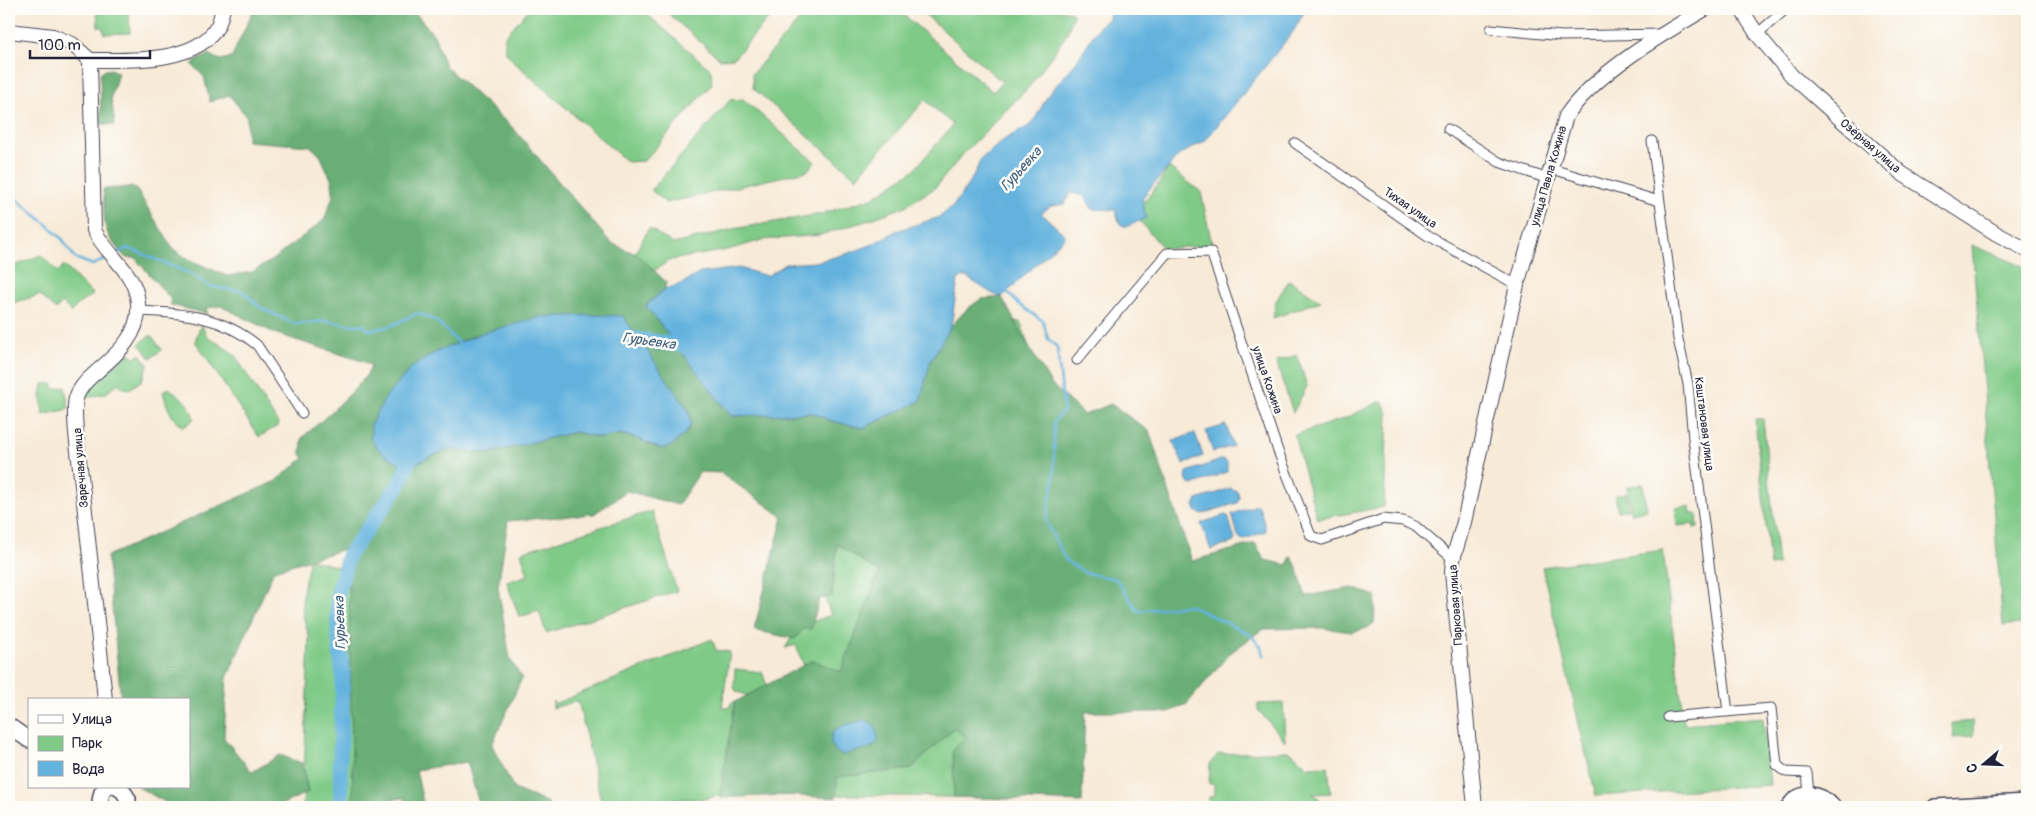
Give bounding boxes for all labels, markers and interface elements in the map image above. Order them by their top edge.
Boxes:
scale bar [30,28,150,60]
text: 100 m [38,36,81,55]
street label: Озёрная улица [1837,116,1904,177]
street label: улица Павла Кожина [1527,124,1571,229]
water label: Гурьевка [997,142,1046,194]
street label: Тихая улица [1380,184,1440,232]
water label: Гурьевка [621,329,678,353]
street label: улица Кожина [1248,343,1286,416]
street label: Каштановая улица [1691,376,1717,472]
street label: Заречная улица [70,427,92,509]
street label: Парковая улица [1446,564,1466,646]
water label: Гурьевка [331,595,349,650]
legend [28,698,190,788]
text: Улица [72,710,112,729]
text: Парк [72,734,103,753]
north arrow [1958,738,2008,788]
text: Вода [72,760,105,779]
text: С [1963,761,1982,775]

